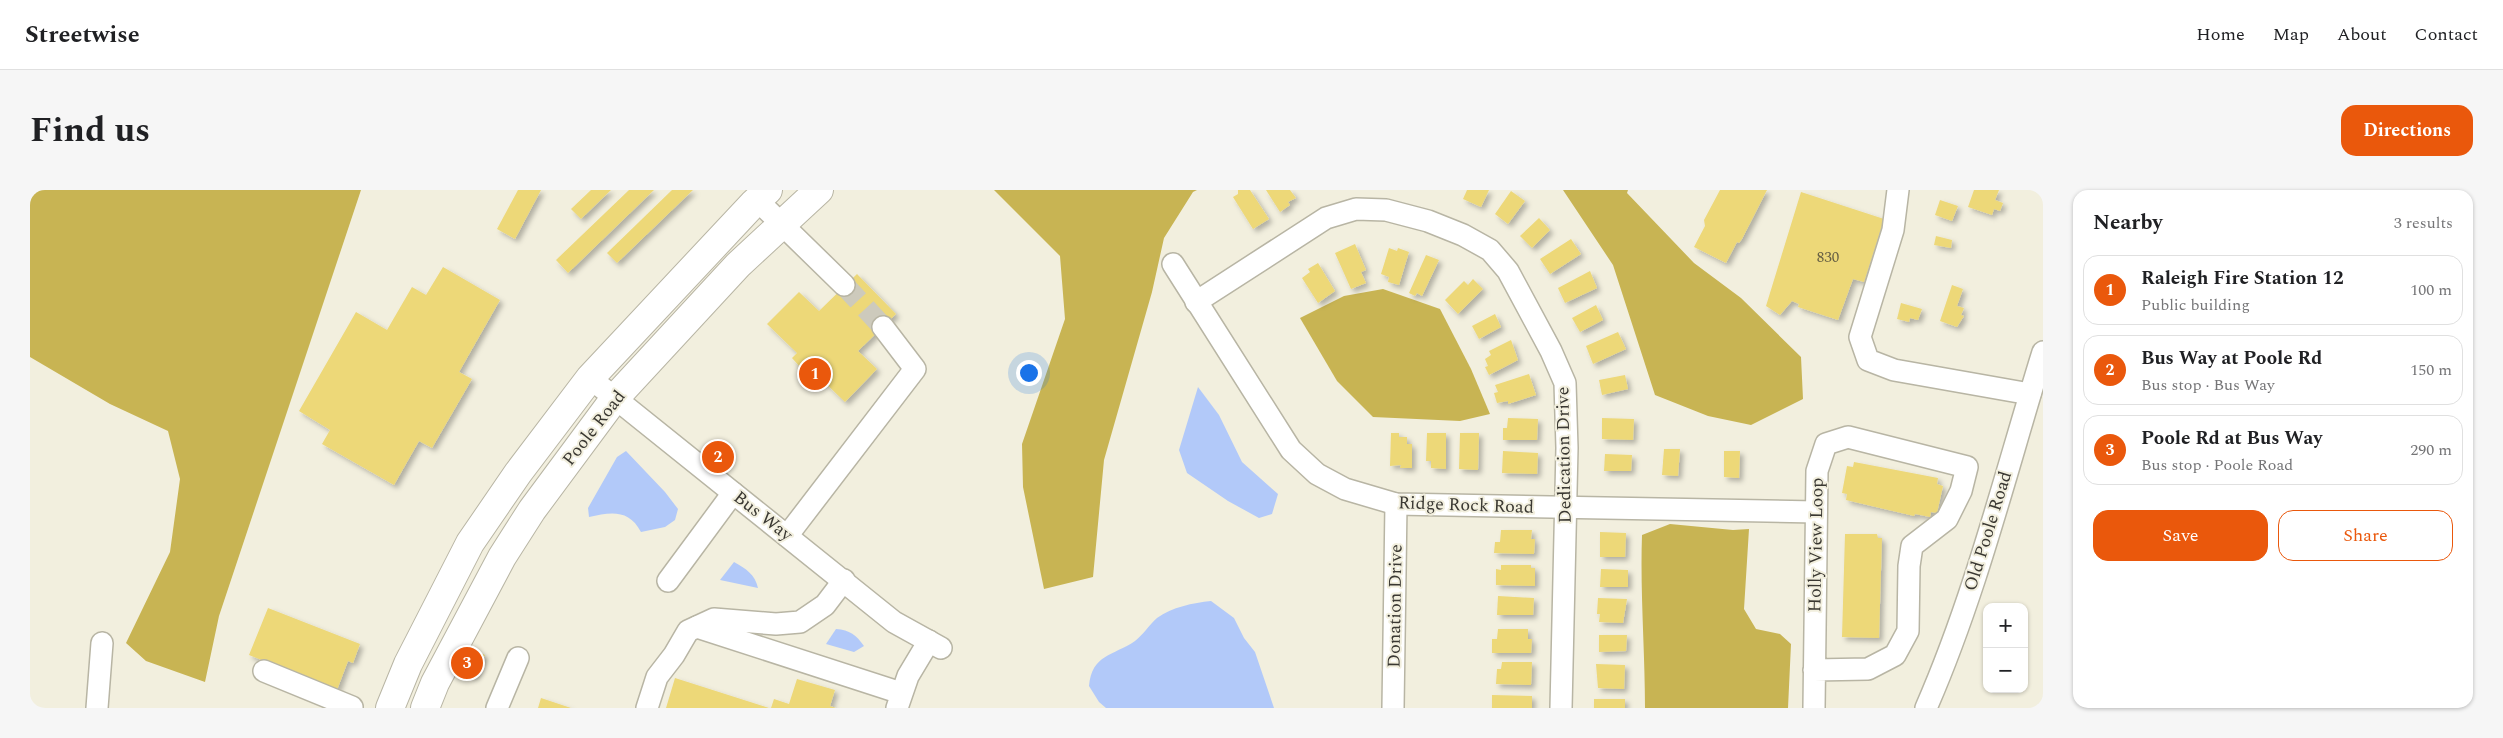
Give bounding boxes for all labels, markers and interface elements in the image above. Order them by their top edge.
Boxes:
text: Streetwise [25,17,140,53]
text: Home [2196,21,2245,48]
text: Map [2273,21,2309,48]
text: About [2337,21,2387,48]
text: Contact [2415,21,2478,48]
text: Find us [30,104,150,157]
button: Directions [2341,105,2473,156]
text: Nearby [2093,207,2163,239]
text: 3 results [2394,211,2453,235]
house number: 830 [1817,246,1839,269]
text: Raleigh Fire Station 12 [2141,264,2344,293]
text: 1 [2106,278,2114,302]
text: 100 m [2410,278,2452,302]
text: Public building [2141,293,2250,317]
text: Bus Way at Poole Rd [2141,344,2322,373]
pin: 1 [799,355,831,393]
text: 2 [2106,358,2114,382]
text: 150 m [2410,358,2452,382]
your location [1016,360,1042,386]
text: Bus stop · Bus Way [2141,373,2275,397]
street label: Poole Road [556,384,632,472]
street label: Dedication Drive [1549,386,1579,524]
text: Poole Rd at Bus Way [2141,424,2322,453]
pin: 2 [702,438,734,476]
text: 3 [2106,438,2114,462]
text: 290 m [2410,438,2452,462]
text: Bus stop · Poole Road [2141,453,2293,477]
street label: Old Poole Road [1957,468,2019,594]
street label: Holly View Loop [1801,477,1831,613]
street label: Bus Way [728,484,800,549]
street label: Ridge Rock Road [1398,489,1534,521]
button: Save [2093,510,2268,561]
button: Share [2278,510,2453,561]
street label: Donation Drive [1380,544,1410,668]
map controls [1983,603,2028,693]
button: + [1983,603,2028,648]
pin: 3 [451,644,483,682]
button: − [1983,648,2028,693]

